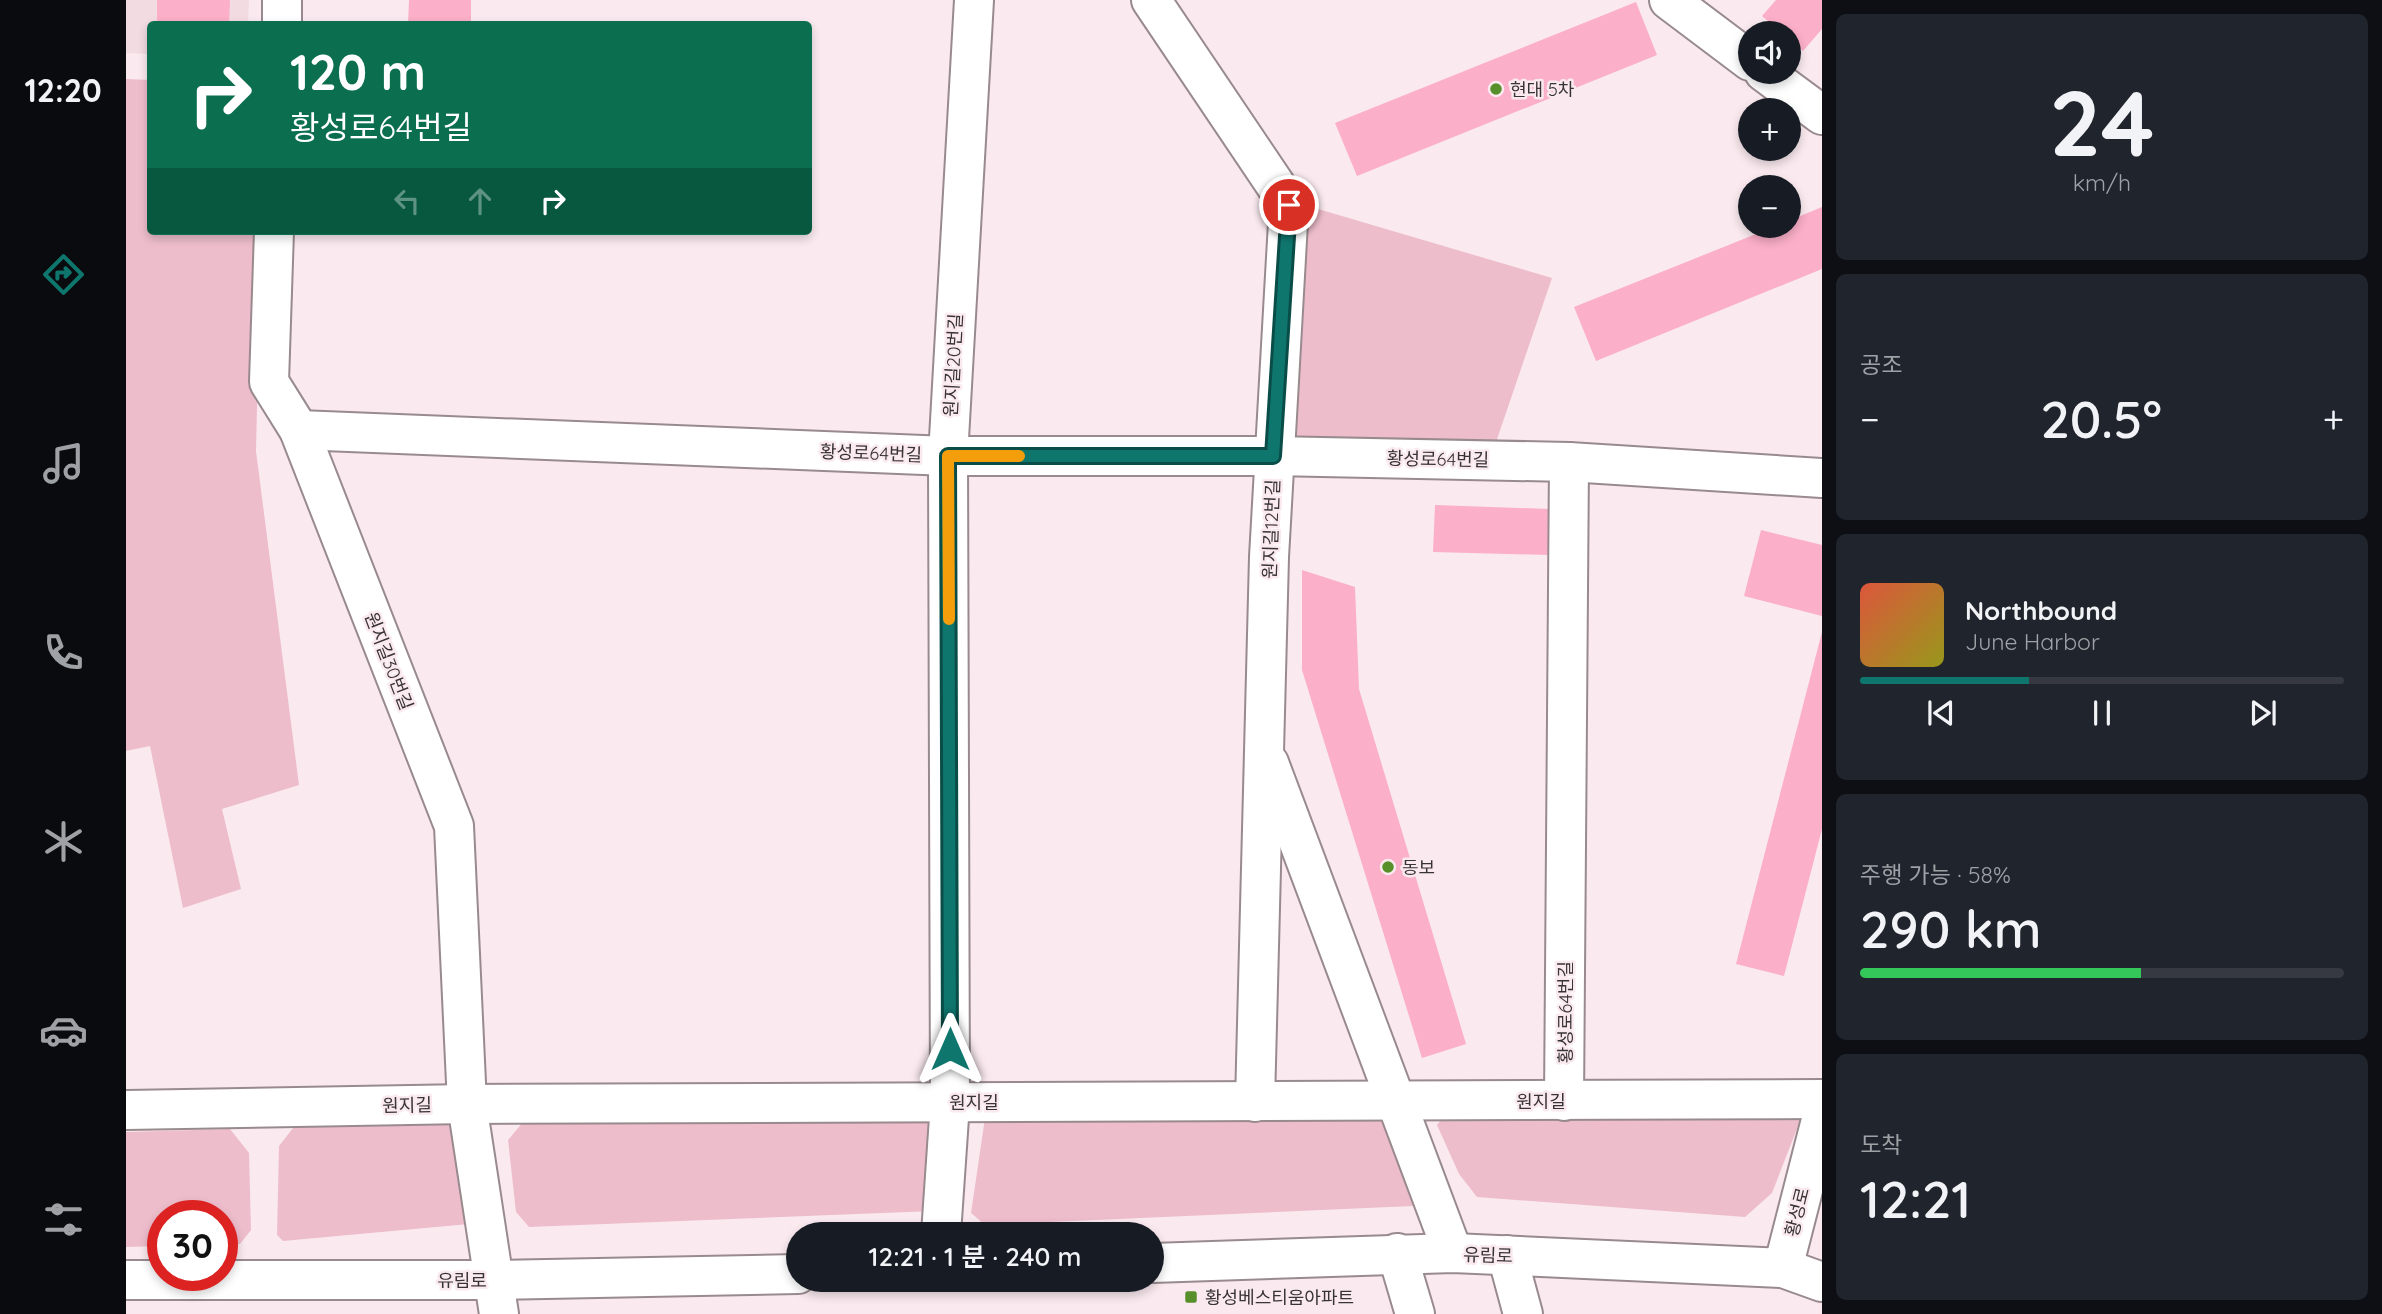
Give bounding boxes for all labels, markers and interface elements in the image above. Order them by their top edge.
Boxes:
map controls [1738,21,1801,238]
button: sound [1738,21,1801,84]
text: 120 m [290,41,426,102]
icon: right [175,49,266,140]
text: 24 [2049,65,2155,179]
text: 12:20 [24,70,102,110]
place label: 현대 5차 [1510,78,1575,101]
marker: 현대 5차 [1488,81,1504,97]
button: + [1738,98,1801,161]
text: 황성로64번길 [290,107,472,147]
text: km/h [2073,168,2131,197]
pin [1259,175,1319,235]
button: − [1738,175,1801,238]
icon: left [388,182,426,220]
icon: ahead [461,182,499,220]
icon: right [534,182,572,220]
icon: arrive [1270,186,1308,224]
icon: directions [39,250,88,299]
street label: 원지길20번길 [939,313,967,417]
text: 공조 [1860,350,1902,379]
text: 20.5° [2040,386,2162,451]
text: − [1860,395,1880,443]
text: + [2323,395,2344,443]
icon: music [39,439,88,488]
street label: 황성로64번길 [820,440,922,466]
street label: 황성로64번길 [1387,447,1489,471]
street label: 원지길12번길 [1258,479,1284,579]
text: Northbound [1965,594,2117,627]
street label: 원지길30번길 [360,609,418,713]
text: June Harbor [1965,627,2100,656]
icon: phone [39,628,88,677]
icon: previous [1922,694,1960,732]
icon: pause [2083,694,2121,732]
icon: next [2244,694,2282,732]
icon: climate [39,817,88,866]
place label: 동보 [1402,856,1435,879]
marker: 동보 [1380,859,1396,875]
text: 주행 가능 · 58% [1860,860,2011,889]
text: 290 km [1860,896,2042,961]
street label: 황성로64번길 [1554,961,1577,1063]
icon: car [39,1006,88,1055]
position arrow [913,1012,987,1086]
street label: 원지길 [1516,1090,1566,1113]
street label: 원지길 [949,1091,999,1114]
street label: 원지길 [382,1093,432,1117]
text: 도착 [1860,1130,1902,1159]
text: 12:21 [1860,1166,1971,1231]
street label: 황성로 [1780,1185,1814,1239]
icon: filters [39,1195,88,1244]
speed limit sign: 30 [147,1200,238,1291]
text: 12:21 · 1 분 · 240 m [869,1240,1081,1273]
street label: 유림로 [1463,1243,1513,1267]
street label: 유림로 [437,1269,487,1292]
place label: 황성베스티움아파트 [1205,1286,1354,1309]
marker: 황성베스티움아파트 [1183,1289,1199,1305]

